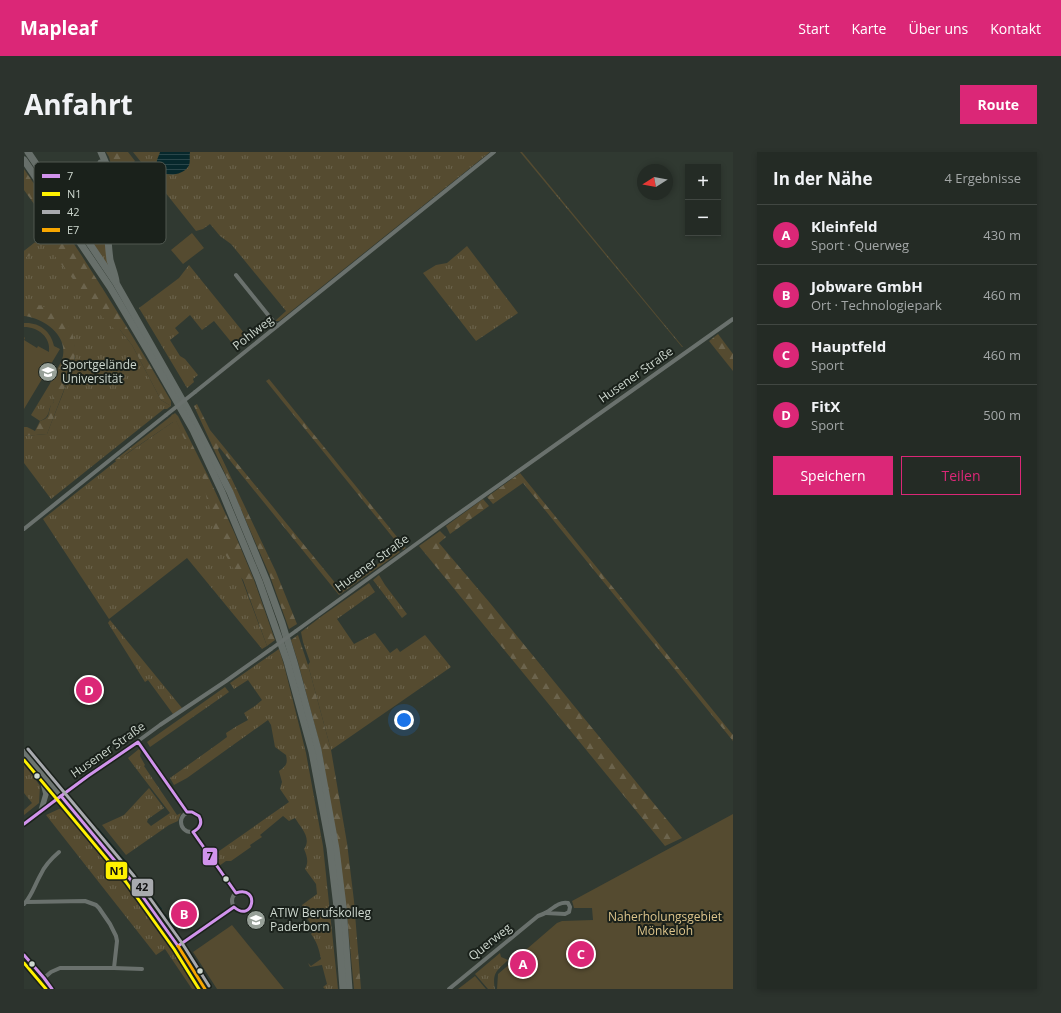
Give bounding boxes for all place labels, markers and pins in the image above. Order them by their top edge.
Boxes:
place label: Sportgelände Universität [62,356,137,387]
school or university icon: Sportgelände Universität [37,361,59,383]
pin: D [76,675,102,705]
unlabelled marker [32,771,42,781]
unlabelled marker [221,874,231,884]
pin: B [171,899,197,929]
place label: ATIW Berufskolleg Paderborn [270,904,372,935]
school or university icon: ATIW Berufskolleg Paderborn [245,909,267,931]
pin: C [568,939,594,969]
pin: A [510,949,536,979]
unlabelled marker [27,959,37,969]
unlabelled marker [195,966,205,976]

